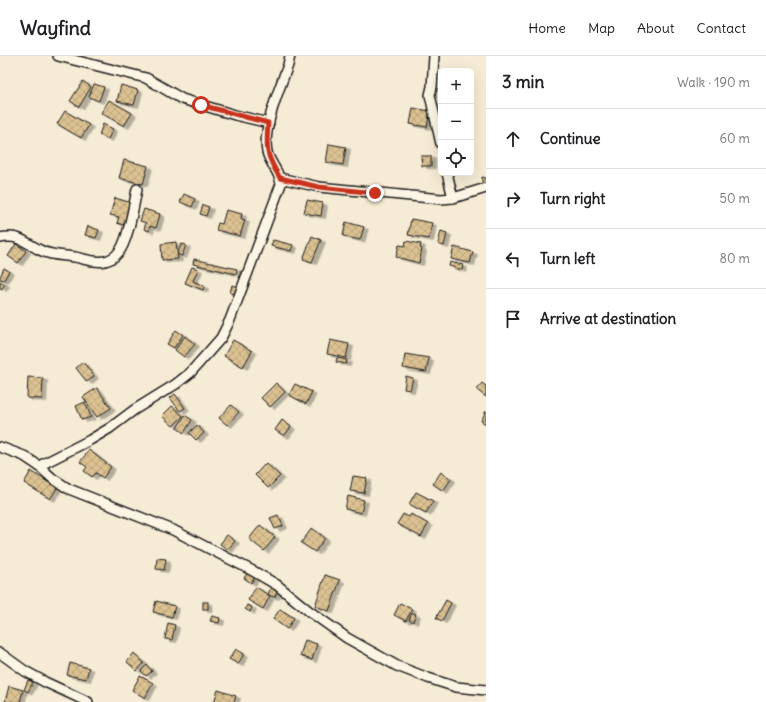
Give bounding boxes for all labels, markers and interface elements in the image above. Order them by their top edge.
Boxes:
text: Wayfind [20,16,91,40]
text: Home [528,19,566,37]
text: Map [588,19,615,37]
text: About [637,19,675,37]
text: Contact [697,19,746,37]
map controls [438,68,474,176]
button: + [438,68,474,104]
text: 3 min [502,71,544,93]
text: Walk · 190 m [677,74,750,91]
route start [192,96,210,114]
button: − [438,104,474,140]
icon: ahead [502,128,524,150]
text: Continue [540,129,601,148]
text: 60 m [719,130,750,147]
button: locate [438,140,474,176]
route end [366,184,384,202]
icon: right [502,188,524,210]
text: Turn right [540,189,605,208]
text: 50 m [719,190,750,207]
icon: left [502,248,524,270]
text: Turn left [540,249,595,268]
text: 80 m [719,250,750,267]
icon: arrive [502,308,524,330]
text: Arrive at destination [540,309,676,328]

